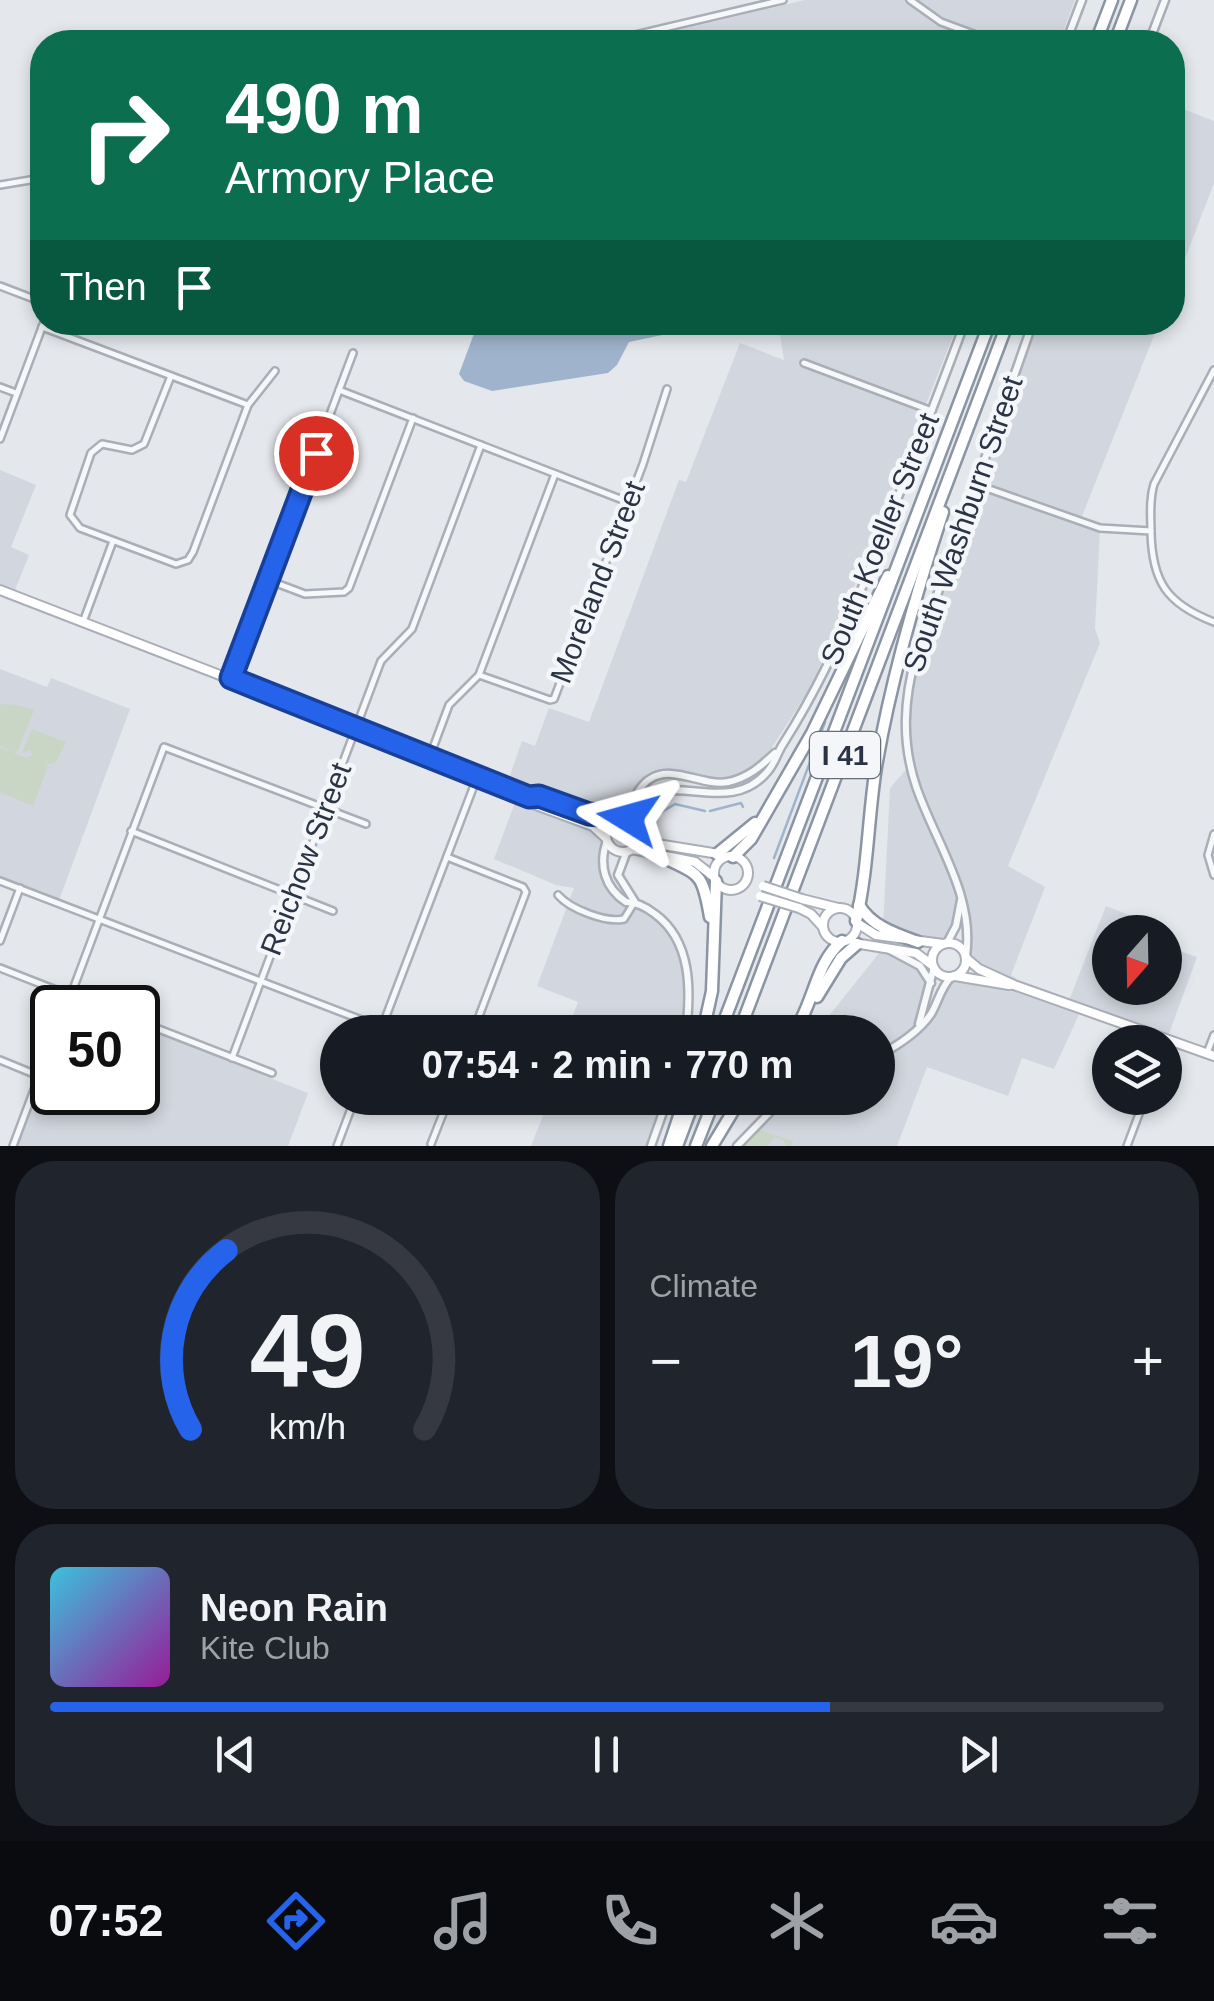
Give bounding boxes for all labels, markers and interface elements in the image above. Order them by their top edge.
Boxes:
icon: right [60,70,190,200]
text: 490 m [225,70,423,148]
text: Armory Place [225,152,495,203]
icon: arrive [167,260,222,315]
text: Then [60,266,147,308]
street label: South Washburn Street [896,371,1029,676]
street label: South Koeller Street [814,408,945,669]
pin [274,411,359,496]
icon: arrive [289,426,344,481]
street label: Moreland Street [544,476,651,687]
road number: I 41 [810,732,880,778]
street label: Reichow Street [254,757,358,960]
position arrow [576,766,680,870]
north arrow [1092,915,1182,1005]
map controls [1092,915,1182,1115]
speed limit sign: 50 [30,985,160,1115]
button: layers [1092,1025,1182,1115]
text: 07:54 · 2 min · 770 m [422,1044,793,1086]
text: Climate [650,1268,758,1304]
text: 49 [249,1293,365,1409]
text: 19° [850,1319,963,1403]
text: − [650,1330,682,1392]
text: + [1132,1330,1164,1392]
text: km/h [269,1407,346,1447]
text: Neon Rain [200,1587,388,1629]
text: Kite Club [200,1630,330,1666]
icon: previous [208,1727,263,1782]
icon: pause [579,1727,634,1782]
icon: next [951,1727,1006,1782]
icon: directions [261,1886,331,1956]
icon: music [428,1886,498,1956]
icon: phone [595,1886,665,1956]
icon: climate [762,1886,832,1956]
icon: car [929,1886,999,1956]
icon: filters [1095,1886,1165,1956]
text: 07:52 [48,1895,164,1946]

